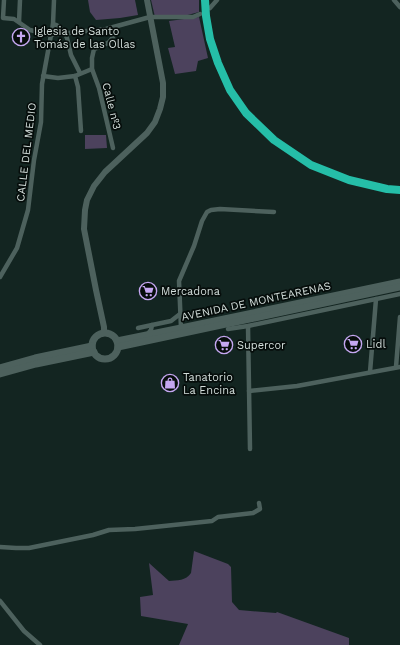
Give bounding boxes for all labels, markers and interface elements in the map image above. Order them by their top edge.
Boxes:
place label: Iglesia de Santo Tomás de las Ollas [34,25,136,51]
church icon: Iglesia de Santo Tomás de las Ollas [11,27,31,47]
street label: Calle nº3 [99,81,124,131]
street label: CALLE DEL MEDIO [14,102,39,202]
street label: AVENIDA DE MONTEARENAS [180,279,332,324]
supermarket icon: Mercadona [138,281,158,301]
place label: Mercadona [161,285,220,298]
supermarket icon: Lidl [343,334,363,354]
supermarket icon: Supercor [214,335,234,355]
place label: Lidl [366,338,386,351]
place label: Supercor [237,339,286,352]
place label: Tanatorio La Encina [183,371,235,397]
shop icon: Tanatorio La Encina [160,373,180,393]

